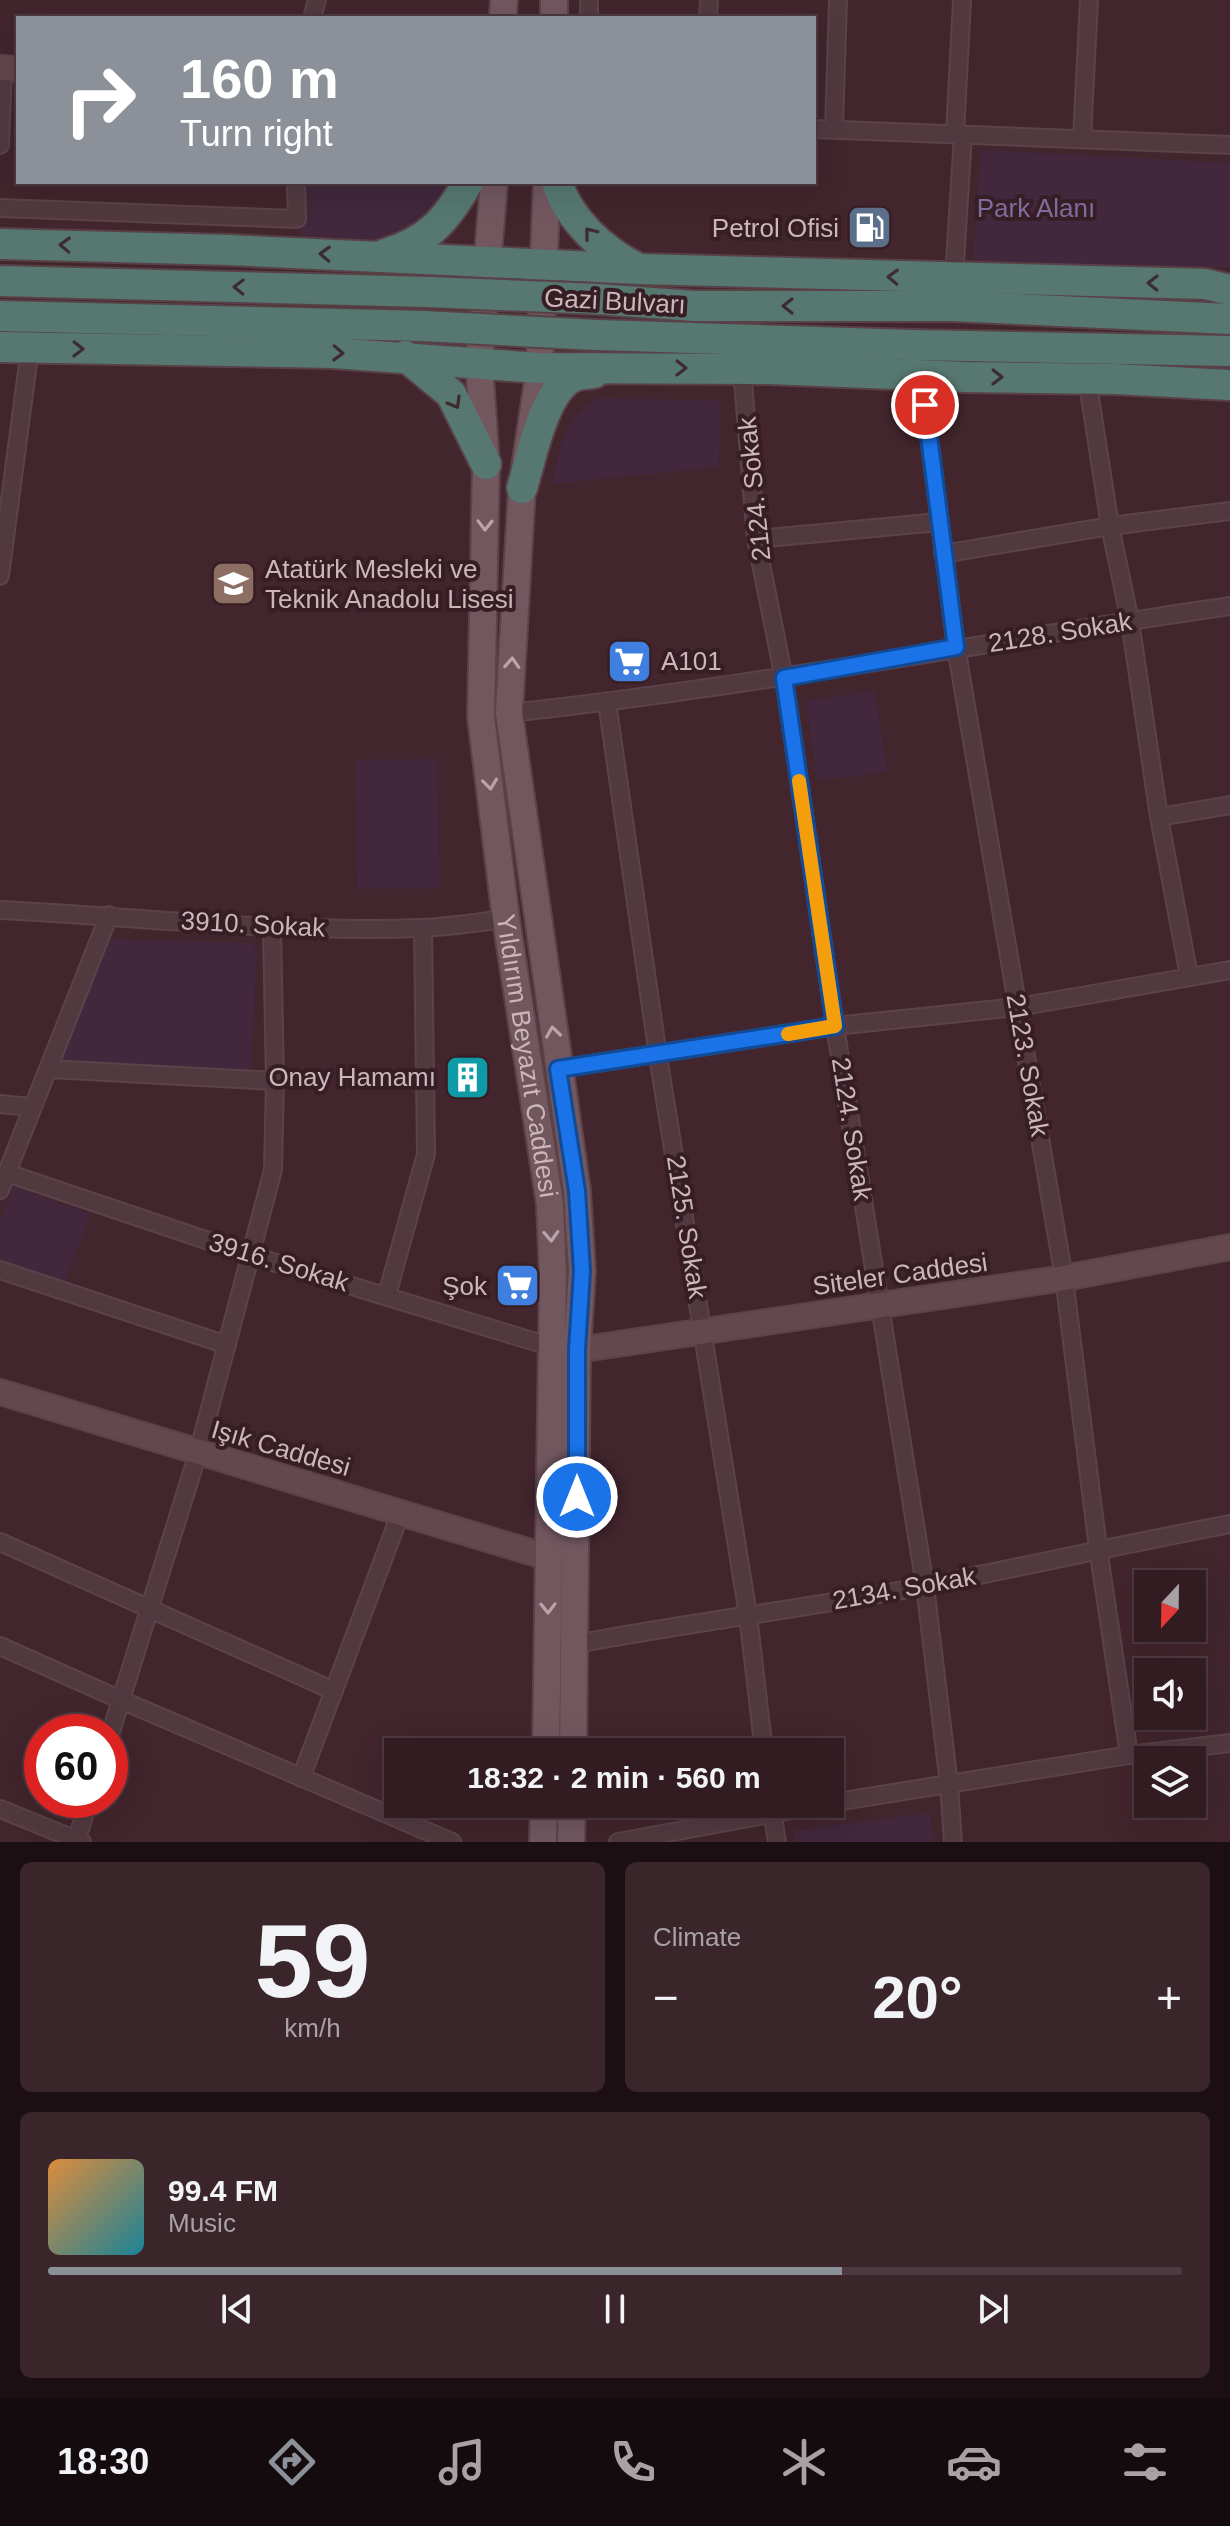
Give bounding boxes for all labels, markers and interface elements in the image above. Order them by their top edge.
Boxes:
text: 160 m [180,47,339,110]
icon: right [48,48,152,152]
text: Turn right [180,113,333,154]
park label: Park Alanı [977,193,1095,223]
fuel station icon: Petrol Ofisi [846,204,894,252]
place label: Petrol Ofisi [712,213,839,243]
one-way arrow [585,228,600,242]
one-way arrow [58,237,71,254]
one-way arrow [318,246,331,263]
one-way arrow [886,268,899,285]
one-way arrow [1146,274,1159,292]
one-way arrow [232,279,245,296]
street label: Gazi Bulvarı [544,282,686,320]
one-way arrow [781,297,794,315]
one-way arrow [72,340,85,358]
one-way arrow [332,345,345,362]
one-way arrow [675,359,688,377]
one-way arrow [991,369,1004,386]
pin [891,371,959,439]
icon: arrive [903,383,947,427]
one-way arrow [445,395,460,409]
street label: 2124. Sokak [731,415,776,562]
one-way arrow [476,519,494,532]
place label: Atatürk Mesleki ve Teknik Anadolu Lisesi [265,554,514,614]
school or university icon: Atatürk Mesleki ve Teknik Anadolu Lisesi [210,560,258,608]
street label: 2128. Sokak [986,606,1135,658]
supermarket icon: A101 [606,637,654,685]
place label: A101 [661,646,722,676]
one-way arrow [503,656,520,669]
one-way arrow [481,778,498,791]
street label: 3910. Sokak [180,905,327,943]
street label: Yıldırım Beyazıt Caddesi [490,912,564,1200]
street label: 2123. Sokak [1001,991,1055,1140]
one-way arrow [545,1025,562,1039]
building icon: Onay Hamamı [443,1053,491,1101]
street label: 2124. Sokak [826,1055,878,1204]
place label: Onay Hamamı [268,1062,436,1092]
street label: 2125. Sokak [661,1153,713,1302]
street label: 3916. Sokak [205,1227,353,1298]
one-way arrow [543,1230,560,1243]
street label: Siteler Caddesi [811,1247,989,1301]
supermarket icon: Şok [494,1262,542,1310]
place label: Şok [442,1271,488,1301]
street label: Işık Caddesi [208,1414,354,1482]
position arrow [535,1455,619,1539]
street label: 2134. Sokak [830,1561,979,1615]
north arrow [1134,1570,1206,1642]
map controls [1134,1570,1206,1818]
one-way arrow [539,1602,557,1615]
button: sound [1134,1658,1206,1730]
speed limit sign: 60 [24,1714,128,1818]
button: layers [1134,1746,1206,1818]
text: 18:32 · 2 min · 560 m [467,1761,761,1794]
text: 59 [255,1903,370,2019]
text: Climate [653,1922,741,1952]
text: 20° [872,1964,963,2031]
text: − [653,1973,679,2022]
text: + [1156,1973,1182,2022]
text: km/h [284,2013,341,2043]
text: 99.4 FM [168,2174,278,2207]
text: Music [168,2208,236,2238]
icon: previous [215,2287,259,2331]
icon: pause [593,2287,637,2331]
icon: next [971,2287,1015,2331]
icon: directions [264,2434,320,2490]
icon: music [434,2434,490,2490]
icon: phone [605,2434,661,2490]
icon: climate [776,2434,832,2490]
icon: car [946,2434,1002,2490]
icon: filters [1117,2434,1173,2490]
text: 18:30 [57,2441,149,2482]

